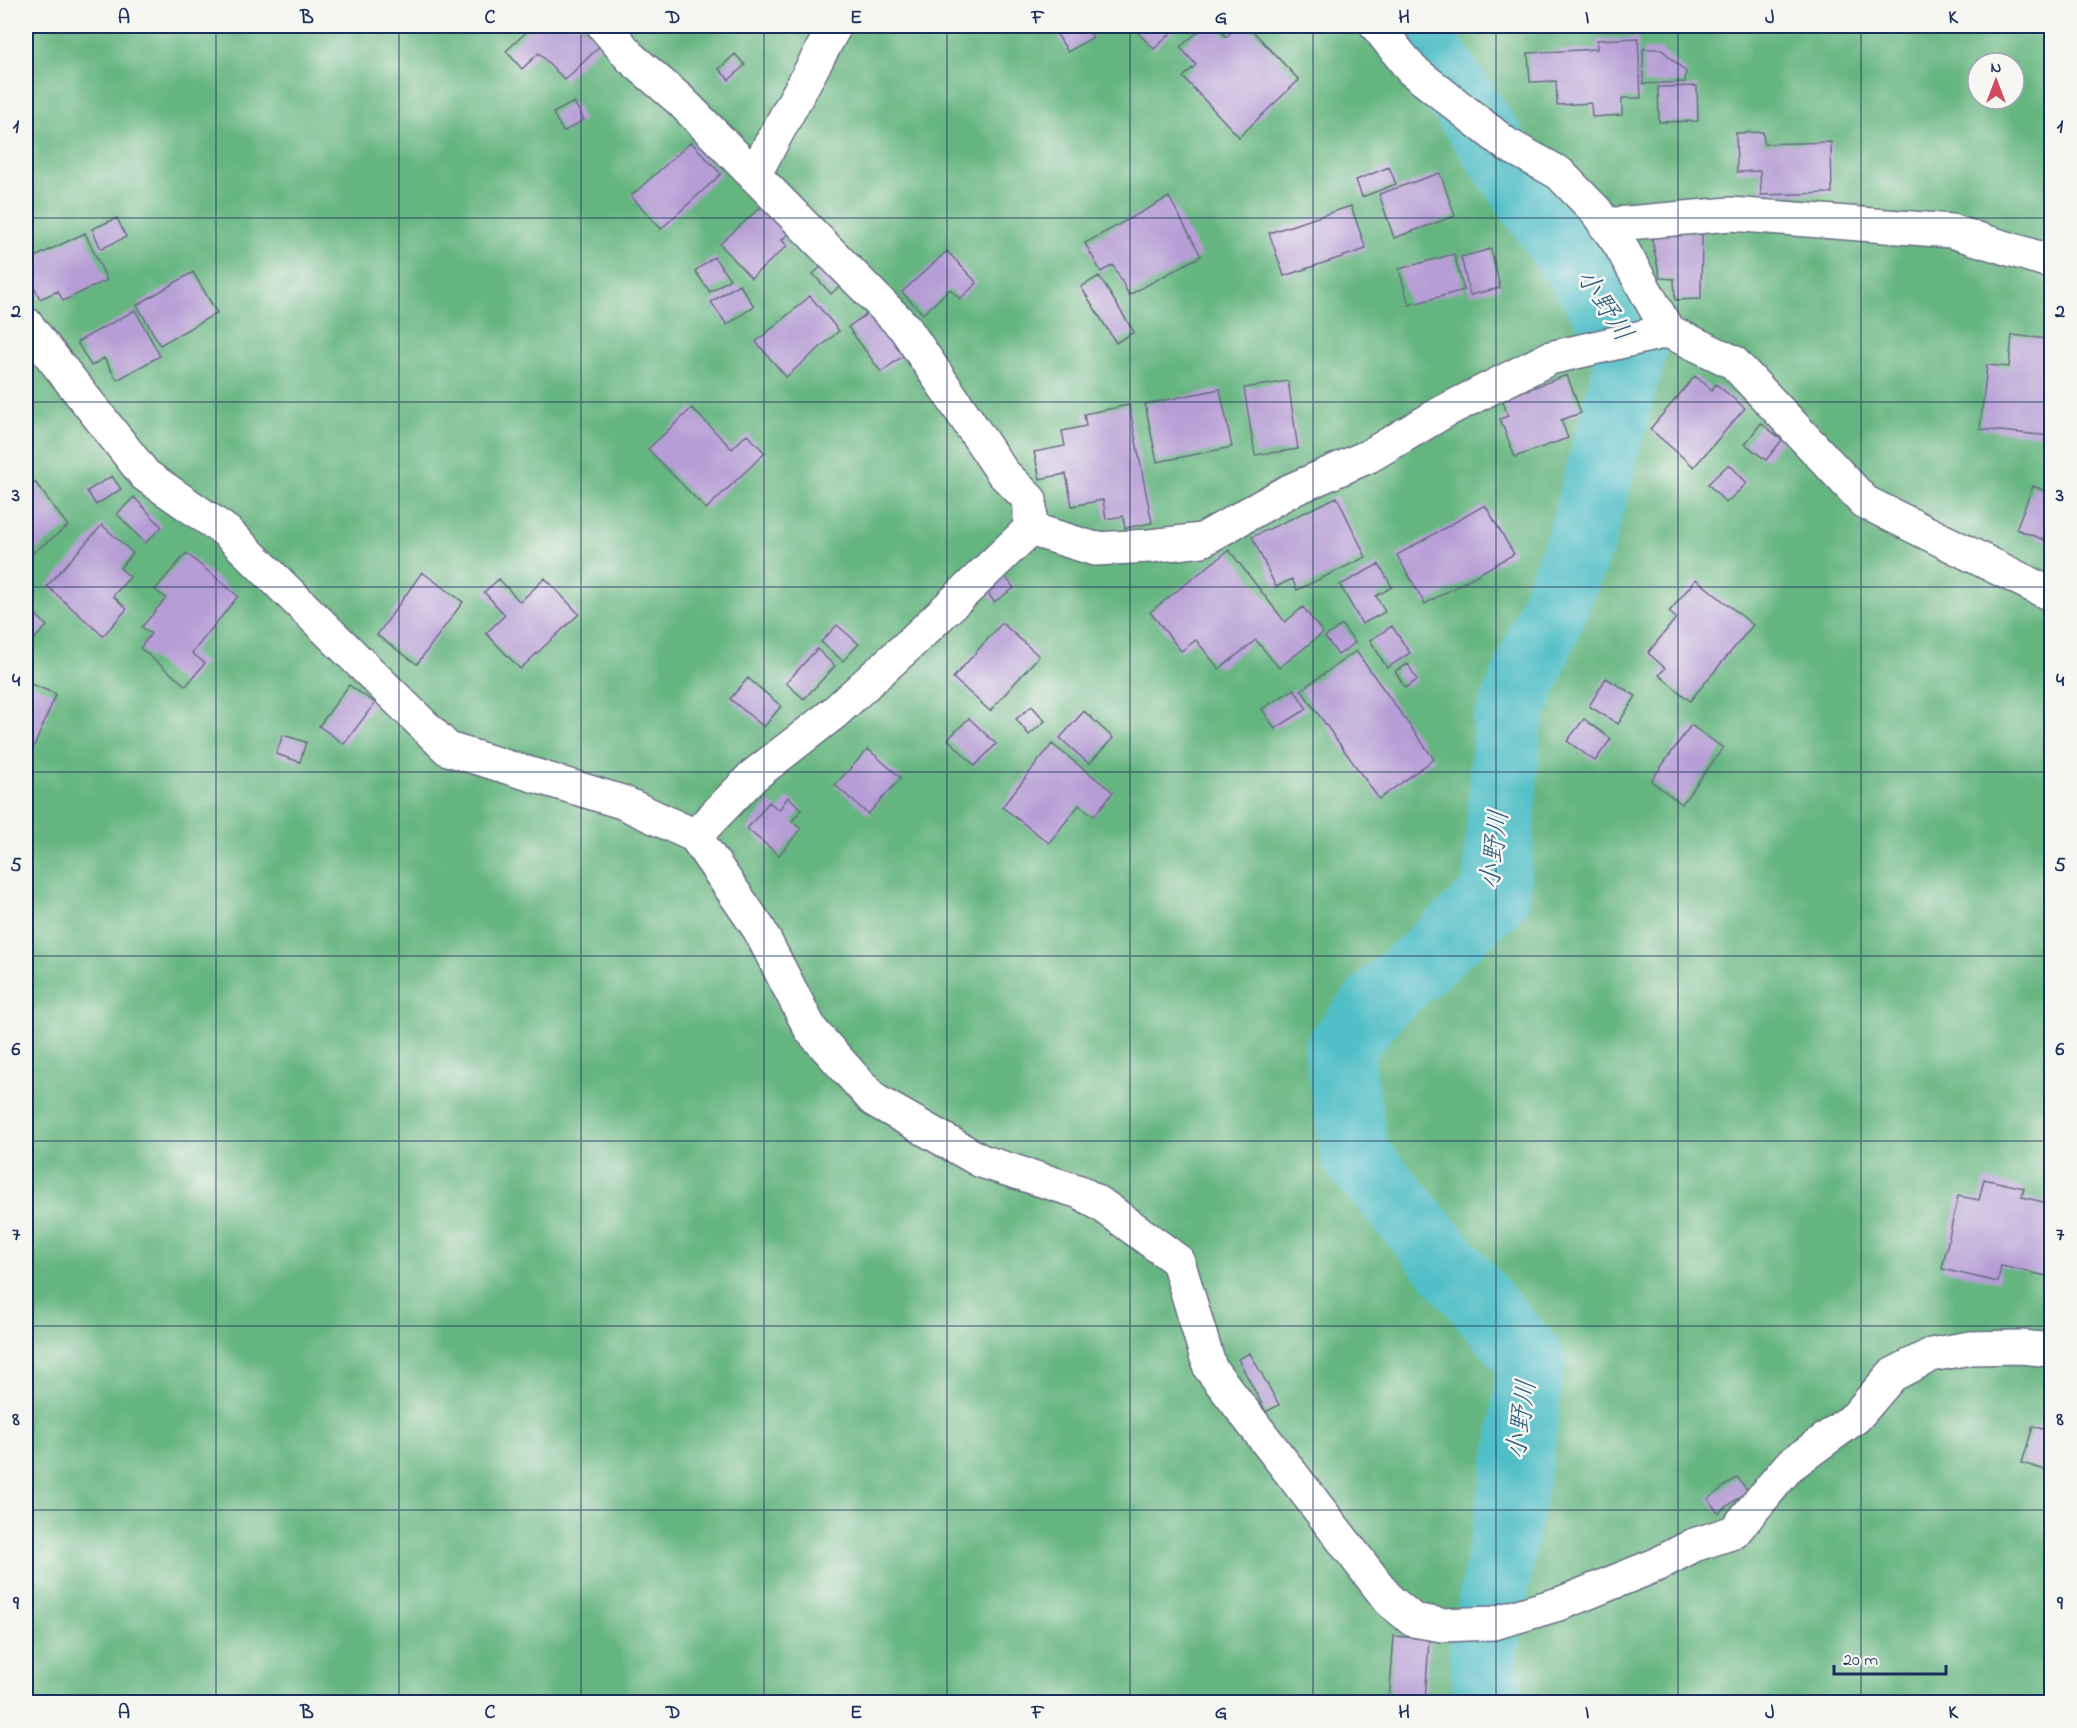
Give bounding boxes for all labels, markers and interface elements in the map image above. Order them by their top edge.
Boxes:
text: A [118,4,130,33]
text: B [299,4,314,33]
text: C [485,4,496,33]
text: D [665,4,680,33]
text: E [850,4,862,33]
text: F [1031,4,1045,33]
text: G [1215,4,1228,33]
text: H [1398,4,1410,33]
text: I [1585,4,1590,33]
text: J [1765,4,1775,33]
text: K [1948,4,1959,33]
north arrow [1966,51,2026,111]
text: N [1991,56,2002,80]
text: 1 [13,113,20,142]
text: 1 [2057,113,2064,142]
water label: 小野川 [1565,261,1641,351]
text: 2 [10,298,21,327]
text: 2 [2054,298,2065,327]
text: 3 [11,482,20,511]
text: 3 [2055,482,2064,511]
text: 4 [12,667,21,696]
text: 4 [2056,667,2065,696]
water label: 小野川 [1472,807,1520,893]
text: 5 [10,852,22,881]
text: 5 [2054,852,2066,881]
text: 6 [12,1036,21,1065]
text: 6 [2056,1036,2065,1065]
text: 7 [12,1221,21,1250]
text: 7 [2056,1221,2065,1250]
water label: 小野川 [1498,1377,1548,1463]
text: 8 [11,1406,20,1435]
text: 8 [2055,1406,2064,1435]
text: 9 [12,1590,20,1619]
text: 9 [2056,1590,2064,1619]
scale bar [1834,1638,1946,1676]
text: 20 m [1843,1648,1878,1674]
text: A [118,1699,130,1728]
text: B [299,1699,314,1728]
text: C [485,1699,496,1728]
text: D [665,1699,680,1728]
text: E [850,1699,862,1728]
text: F [1031,1699,1045,1728]
text: G [1215,1699,1228,1728]
text: H [1398,1699,1410,1728]
text: I [1585,1699,1590,1728]
text: J [1765,1699,1775,1728]
text: K [1948,1699,1959,1728]

